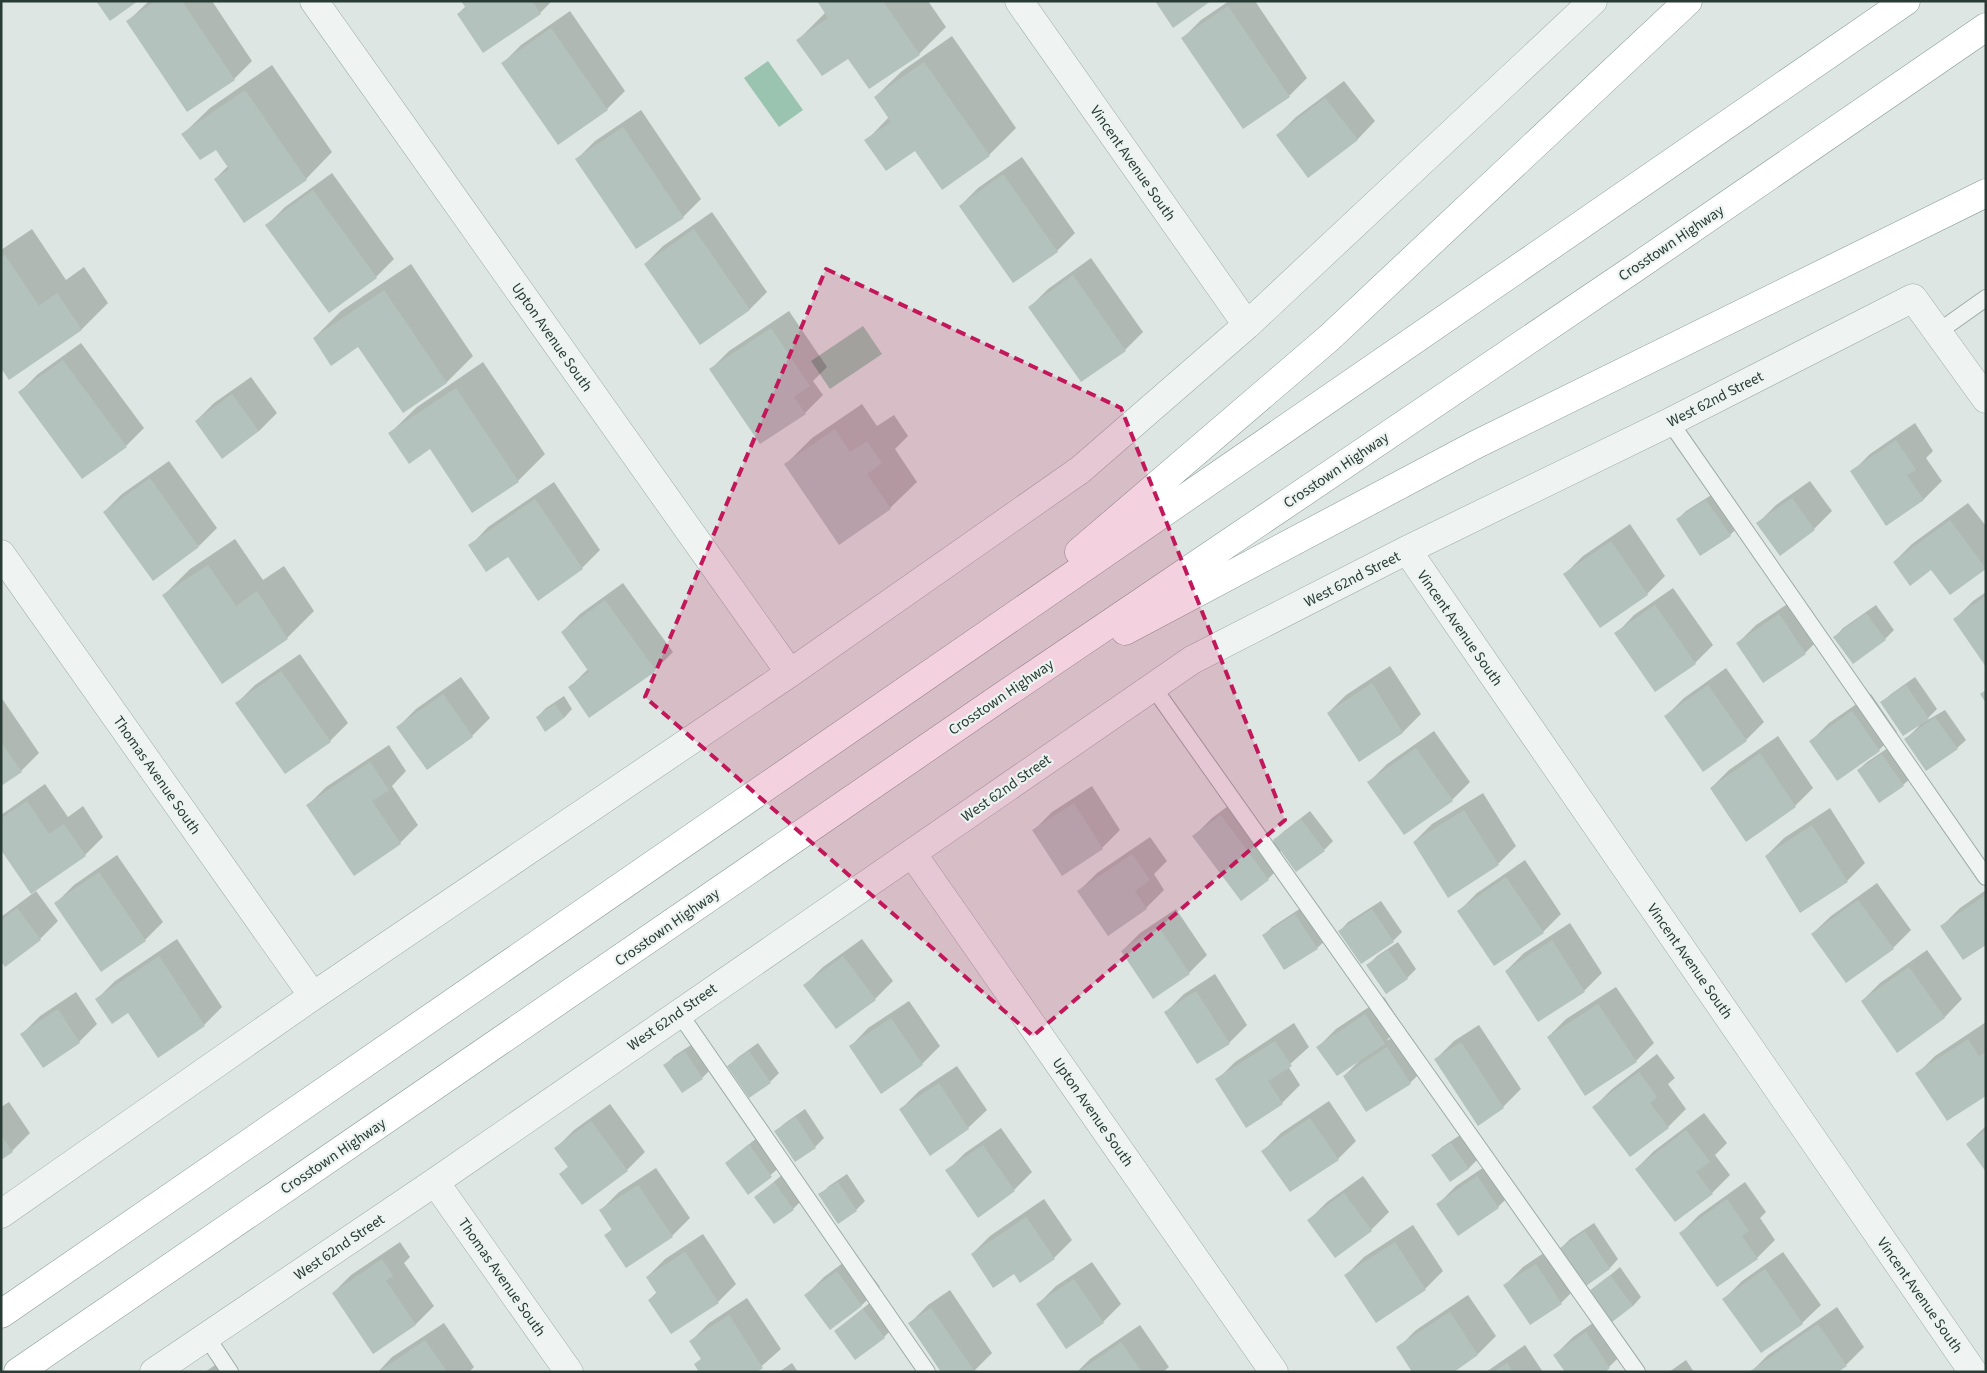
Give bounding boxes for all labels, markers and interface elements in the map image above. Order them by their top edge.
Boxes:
street label: Vincent Avenue South [1085,101,1180,225]
street label: Crosstown Highway [1614,200,1728,287]
street label: Upton Avenue South [506,279,597,396]
street label: West 62nd Street [1664,366,1767,433]
street label: Crosstown Highway [1279,427,1393,514]
street label: West 62nd Street [1301,546,1404,613]
street label: Vincent Avenue South [1412,566,1507,690]
street label: Crosstown Highway [944,654,1058,741]
street label: Thomas Avenue South [108,712,205,839]
street label: West 62nd Street [957,750,1055,827]
street label: Crosstown Highway [611,883,724,971]
street label: Vincent Avenue South [1642,899,1737,1023]
street label: West 62nd Street [623,979,721,1056]
street label: Upton Avenue South [1047,1054,1138,1171]
street label: Crosstown Highway [276,1113,390,1200]
street label: West 62nd Street [290,1209,389,1286]
street label: Thomas Avenue South [453,1214,550,1341]
street label: Vincent Avenue South [1872,1233,1967,1357]

